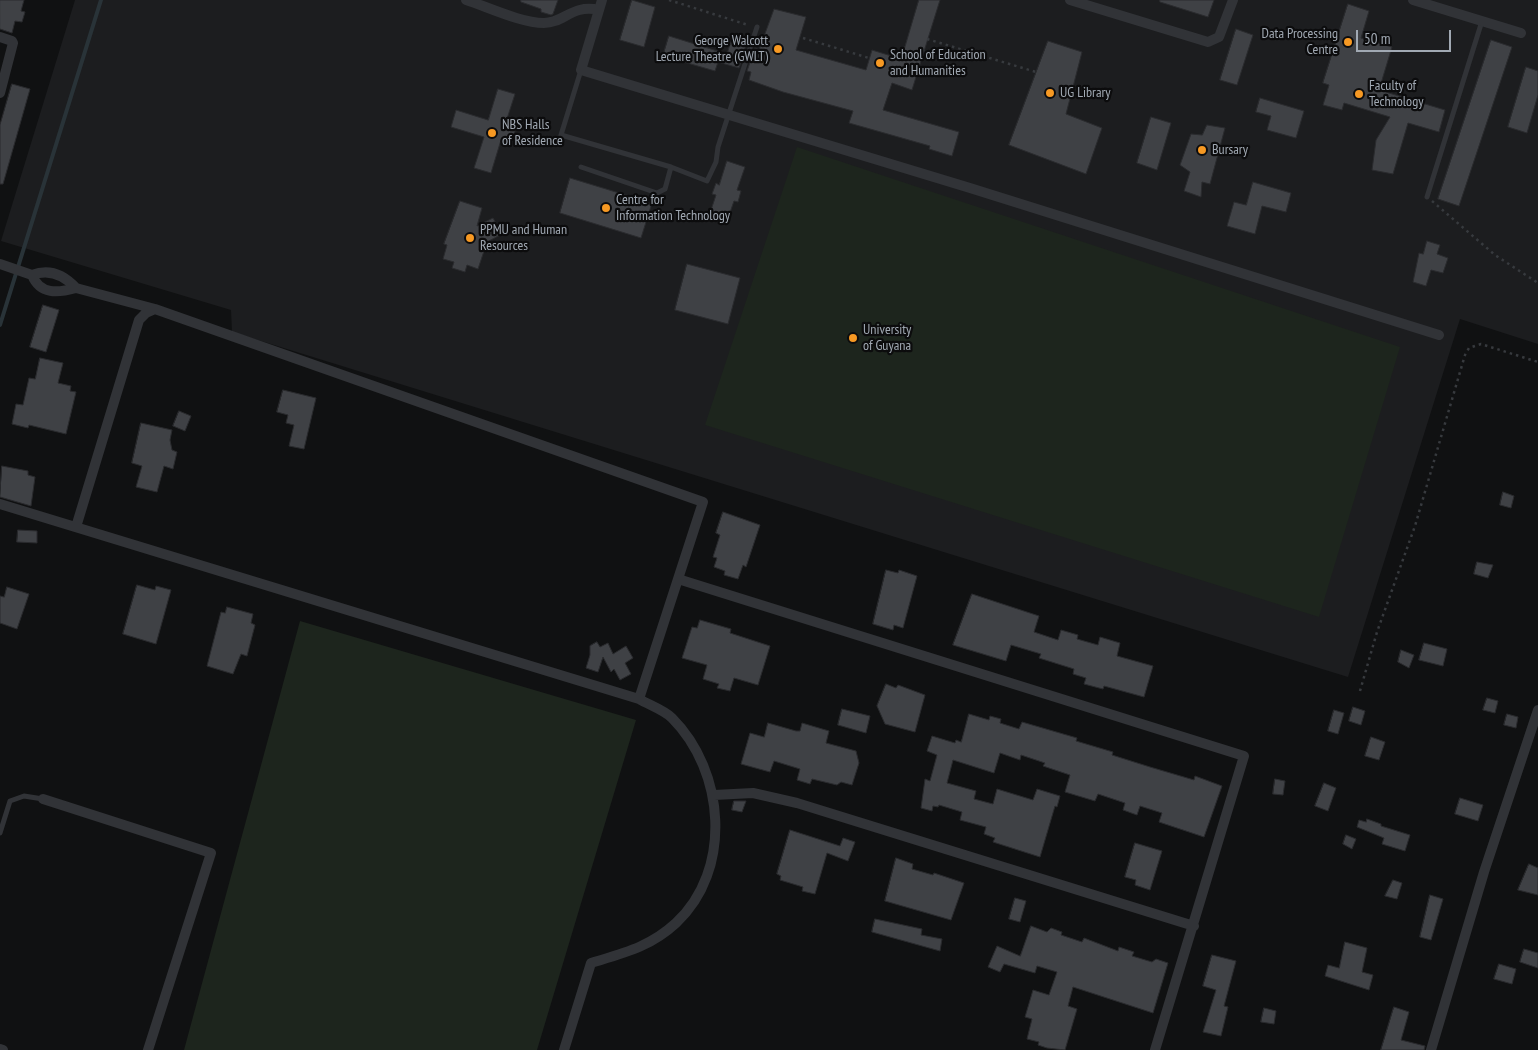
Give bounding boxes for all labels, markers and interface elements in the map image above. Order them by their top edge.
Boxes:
scale bar [1358,20,1453,52]
place label: Data Processing Centre [1262,26,1338,58]
text: 50 m [1364,29,1390,48]
place label: George Walcott Lecture Theatre (GWLT) [656,33,768,65]
marker: Data Processing Centre [1342,36,1354,48]
marker: George Walcott Lecture Theatre (GWLT) [772,43,784,55]
place label: School of Education and Humanities [890,47,986,80]
marker: School of Education and Humanities [874,57,886,69]
place label: Faculty of Technology [1369,78,1423,110]
place label: UG Library [1060,85,1111,101]
marker: UG Library [1044,87,1056,99]
marker: Faculty of Technology [1353,88,1365,100]
place label: NBS Halls of Residence [502,117,563,150]
marker: NBS Halls of Residence [486,127,498,139]
place label: Bursary [1212,142,1248,158]
marker: Bursary [1196,144,1208,156]
place label: Centre for Information Technology [616,192,730,224]
marker: Centre for Information Technology [600,202,612,214]
place label: PPMU and Human Resources [480,222,567,254]
marker: PPMU and Human Resources [464,232,476,244]
place label: University of Guyana [863,322,911,354]
marker: University of Guyana [847,332,859,344]

